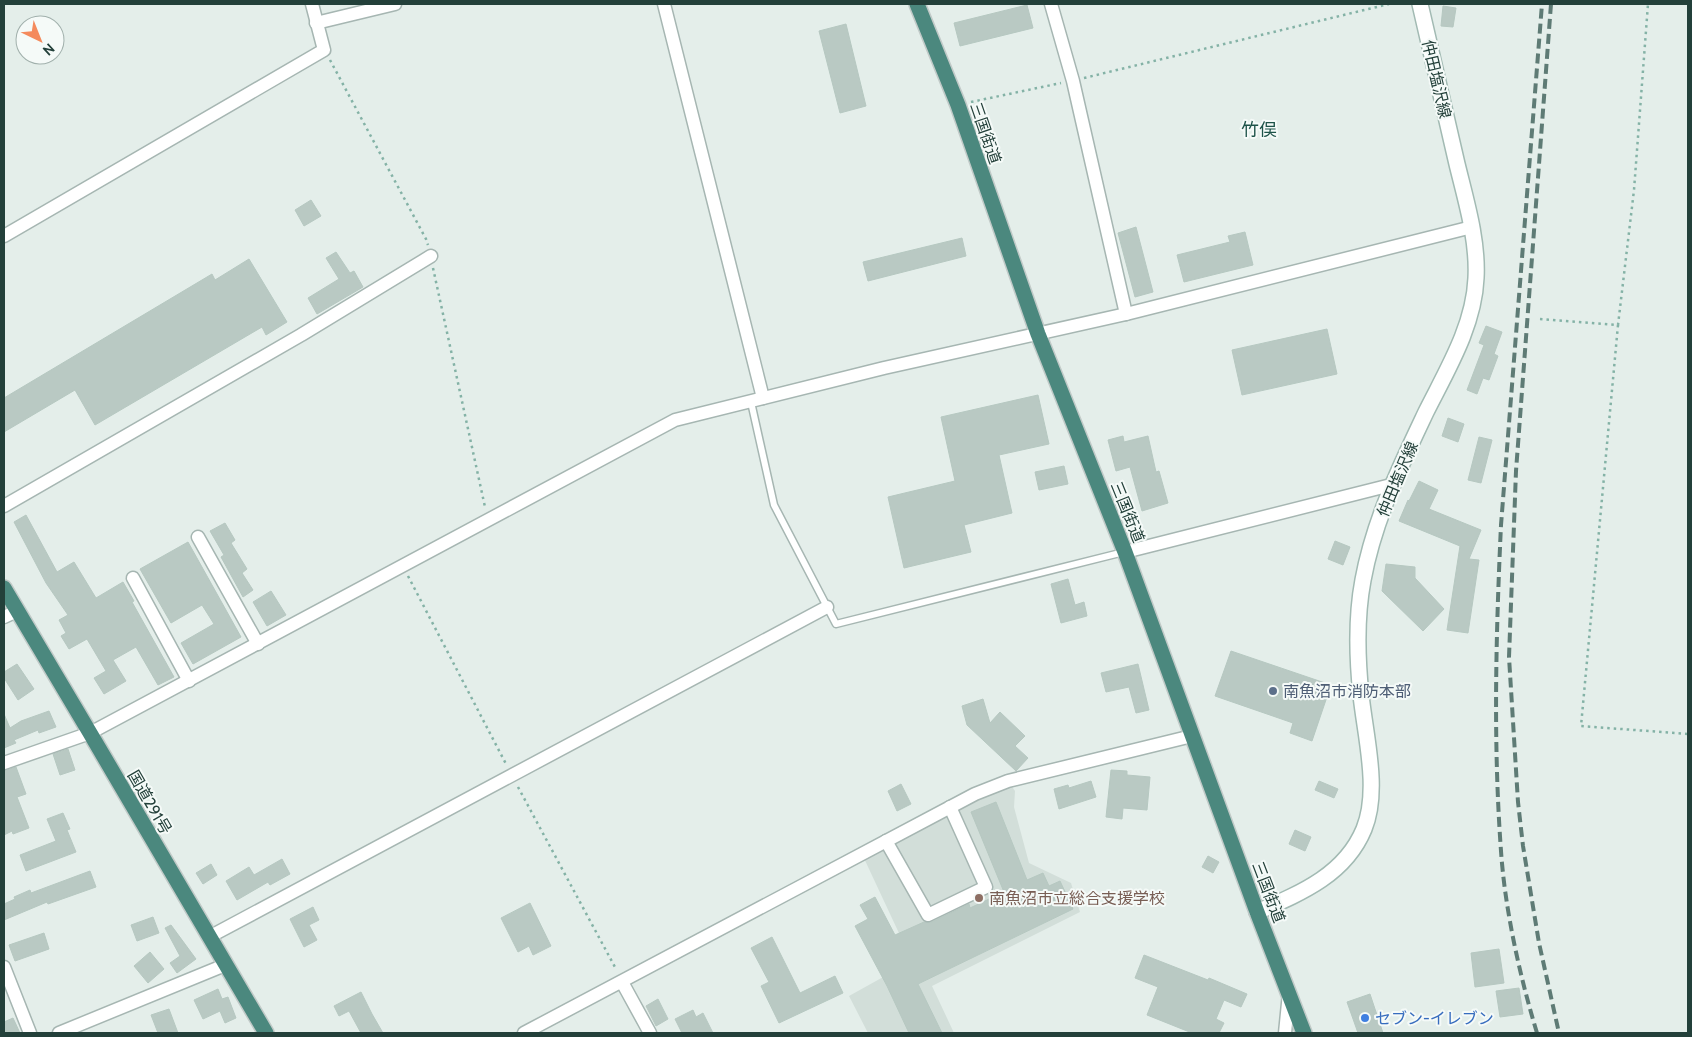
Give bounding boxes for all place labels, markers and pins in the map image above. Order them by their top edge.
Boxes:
place label: 南魚沼市消防本部 [1283,682,1411,701]
marker: 南魚沼市消防本部 [1267,685,1279,697]
place label: 南魚沼市立総合支援学校 [989,889,1165,908]
marker: 南魚沼市立総合支援学校 [973,892,985,904]
place label: セブン-イレブン [1375,1009,1494,1028]
marker: セブン-イレブン [1359,1012,1371,1024]

